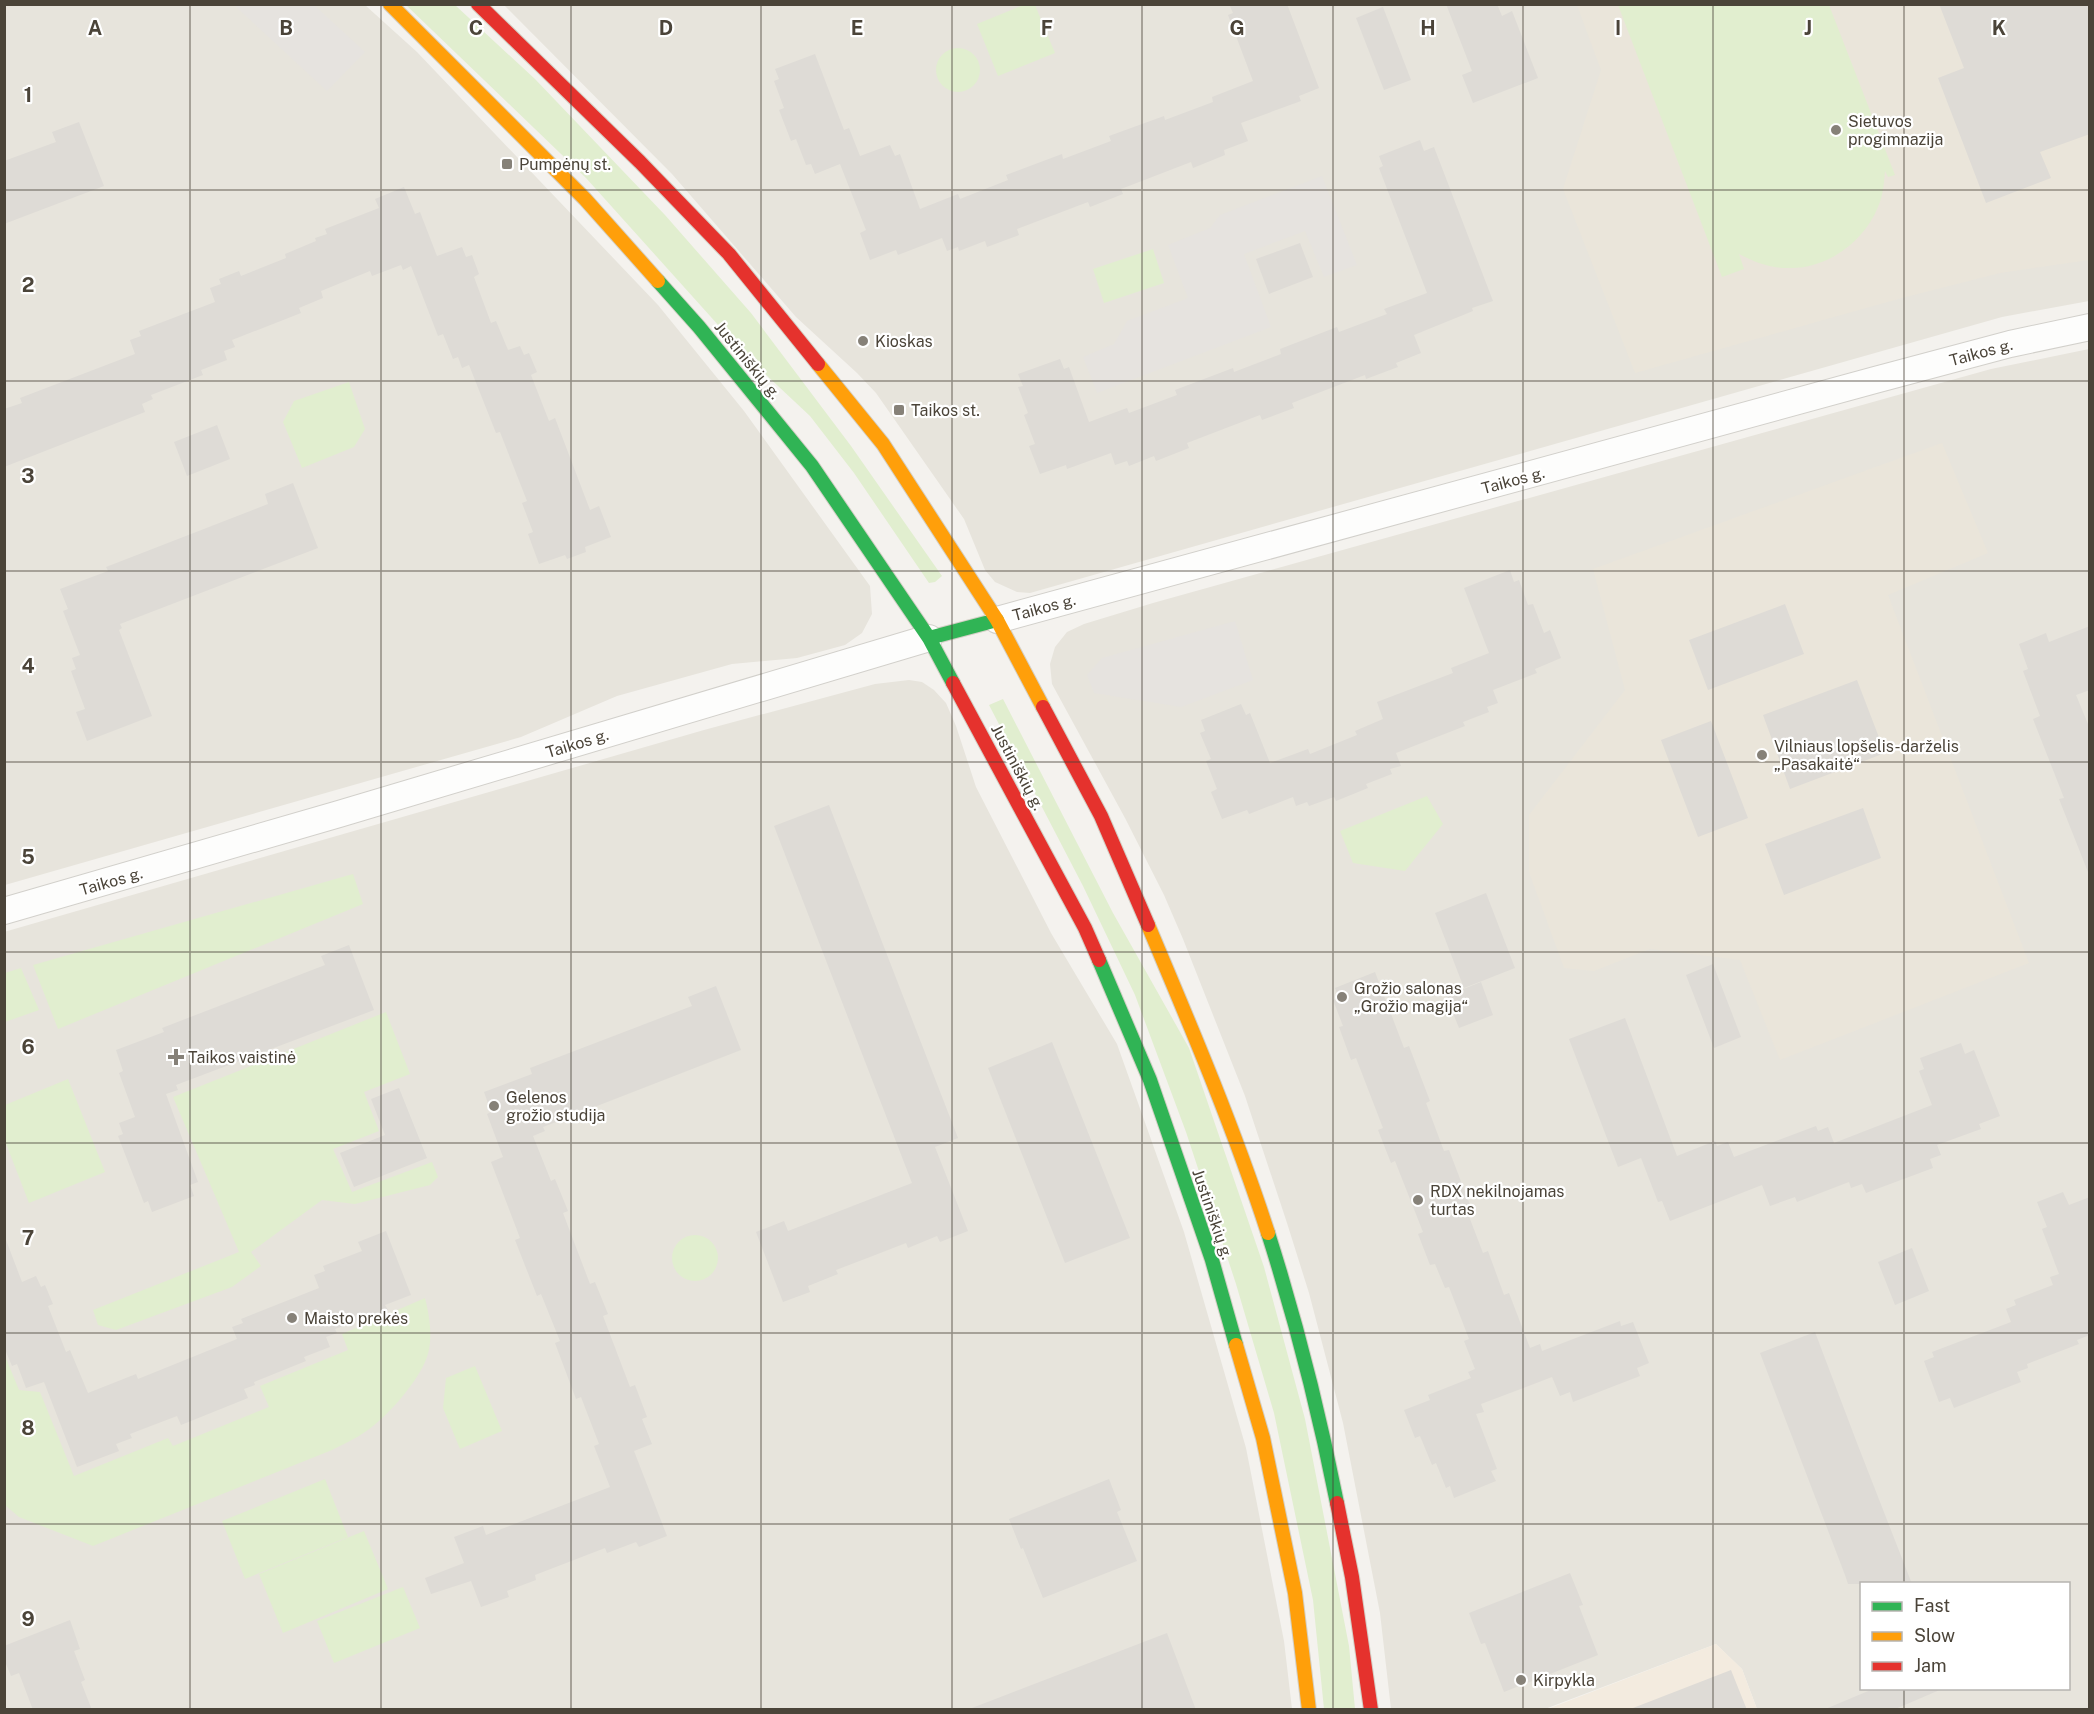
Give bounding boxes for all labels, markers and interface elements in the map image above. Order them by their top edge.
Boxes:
text: A [88,16,102,40]
text: B [279,16,293,40]
text: C [469,16,483,40]
text: D [659,16,673,40]
text: E [851,16,863,40]
text: F [1041,16,1053,40]
text: G [1229,16,1245,40]
text: H [1420,16,1436,40]
text: I [1615,16,1621,40]
text: J [1804,16,1812,40]
text: K [1992,16,2006,40]
text: 1 [24,83,32,107]
place label: Sietuvos progimnazija [1848,112,1943,149]
marker: Sietuvos progimnazija [1829,123,1843,137]
place label: Pumpėnų st. [519,155,611,174]
marker: Pumpėnų st. [500,157,514,171]
text: 2 [22,273,34,297]
street label: Justiniškių g. [710,318,785,403]
place label: Kioskas [875,332,933,351]
marker: Kioskas [856,334,870,348]
street label: Taikos g. [1947,335,2015,370]
place label: Taikos st. [911,401,980,420]
marker: Taikos st. [892,403,906,417]
street label: Taikos g. [1479,463,1547,498]
text: 3 [21,464,35,488]
street label: Taikos g. [1010,590,1078,625]
text: 4 [21,654,35,678]
street label: Justiniškių g. [987,721,1048,813]
street label: Taikos g. [543,725,611,762]
place label: Vilniaus lopšelis-darželis „Pasakaitė“ [1774,737,1959,774]
marker: Vilniaus lopšelis-darželis „Pasakaitė“ [1755,748,1769,762]
text: 5 [21,845,35,869]
street label: Taikos g. [77,863,145,900]
place label: Grožio salonas „Grožio magija“ [1354,979,1468,1016]
marker: Grožio salonas „Grožio magija“ [1335,990,1349,1004]
text: 6 [21,1035,35,1059]
place label: Taikos vaistinė [188,1048,296,1067]
marker: Taikos vaistinė [169,1050,183,1064]
place label: Gelenos grožio studija [506,1088,605,1125]
marker: Gelenos grožio studija [487,1099,501,1113]
street label: Justiniškių g. [1188,1166,1237,1262]
place label: RDX nekilnojamas turtas [1430,1182,1564,1219]
marker: RDX nekilnojamas turtas [1411,1193,1425,1207]
text: 7 [22,1226,34,1250]
place label: Maisto prekės [304,1309,408,1328]
marker: Maisto prekės [285,1311,299,1325]
text: 8 [21,1416,35,1440]
legend [1860,1582,2070,1690]
text: Fast [1914,1595,1950,1616]
text: 9 [21,1607,35,1631]
text: Slow [1914,1625,1955,1646]
text: Jam [1914,1655,1947,1676]
place label: Kirpykla [1533,1671,1595,1690]
marker: Kirpykla [1514,1673,1528,1687]

